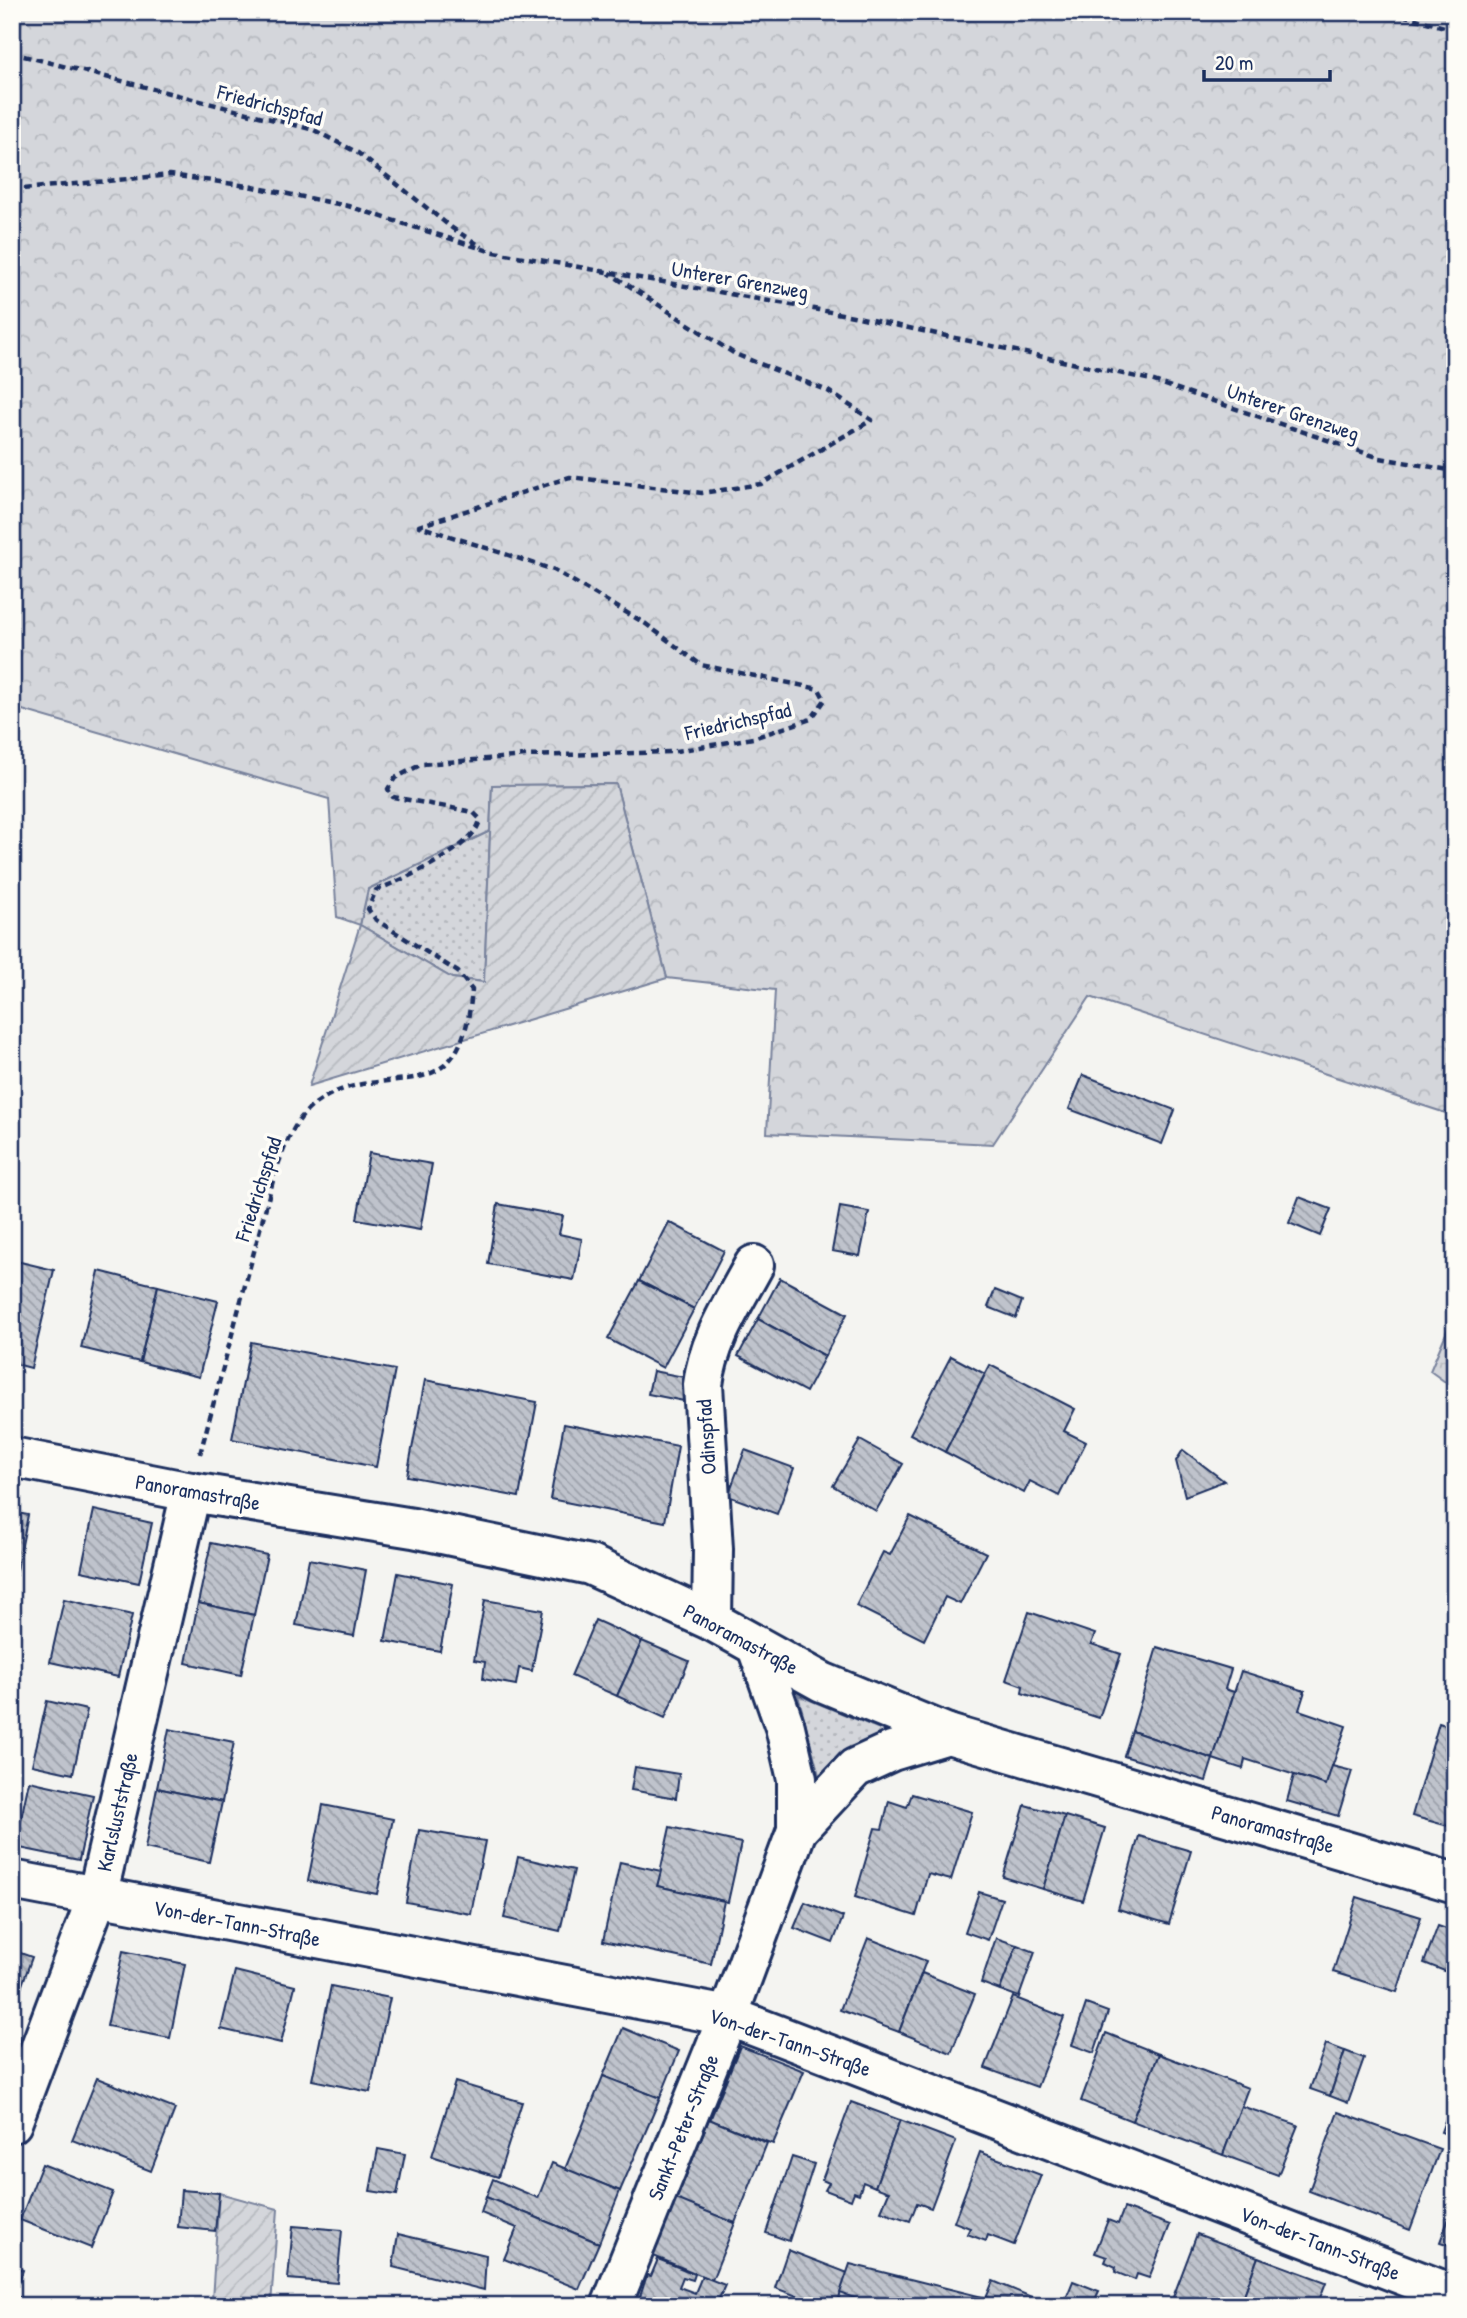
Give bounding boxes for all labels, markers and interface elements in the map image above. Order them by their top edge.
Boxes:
scale bar [1204,38,1330,82]
text: 20 m [1215,48,1253,77]
street label: Friedrichspfad [213,77,326,133]
street label: Unterer Grenzweg [669,254,811,306]
street label: Unterer Grenzweg [1223,376,1363,448]
street label: Friedrichspfad [681,695,794,748]
street label: Friedrichspfad [227,1133,288,1246]
street label: Odinspfad [689,1399,723,1475]
street label: Panoramastraße [133,1467,263,1517]
street label: Panoramastraße [678,1597,804,1681]
street label: Karlsluststraße [89,1750,145,1874]
street label: Panoramastraße [1208,1798,1338,1860]
street label: Von-der-Tann-Straße [151,1893,323,1953]
street label: Von-der-Tann-Straße [705,2001,875,2083]
street label: Sankt-Peter-Straße [641,2050,725,2204]
street label: Von-der-Tann-Straße [1236,2199,1404,2287]

